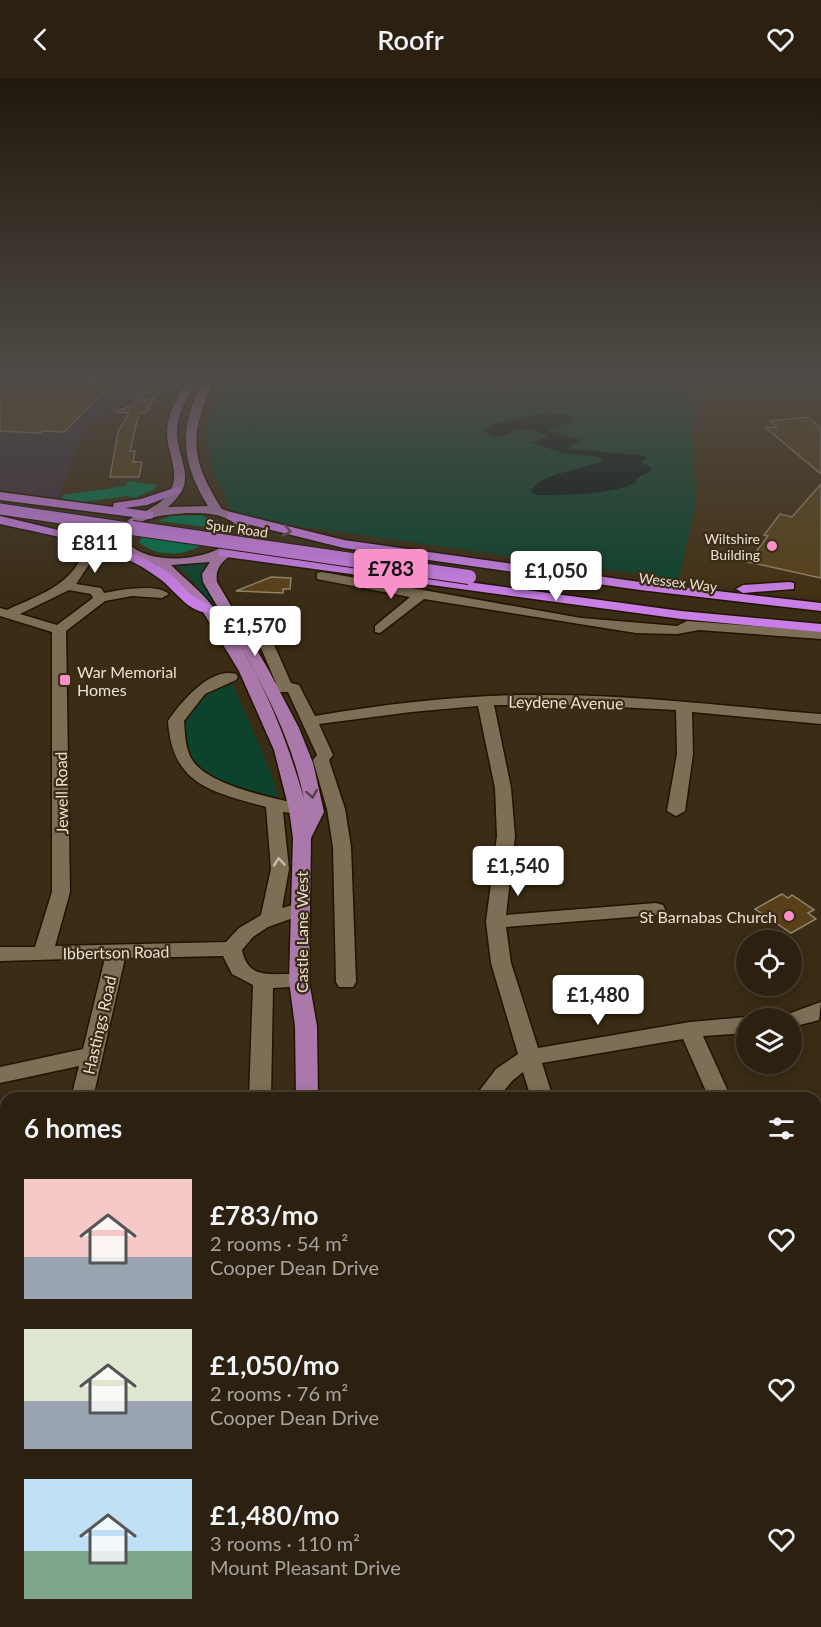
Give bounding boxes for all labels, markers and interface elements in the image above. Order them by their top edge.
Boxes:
icon: back [24,23,57,56]
text: Roofr [377,23,444,56]
icon: heart [764,23,797,56]
street label: Spur Road [205,515,269,541]
pin: £811 [59,523,131,574]
one-way arrow [282,524,292,537]
text: £811 [72,530,118,554]
place label: Wiltshire Building [704,530,760,563]
marker: Wiltshire Building [765,539,779,553]
pin: £783 [355,549,427,600]
pin: £1,050 [507,551,605,602]
text: £783 [368,556,414,580]
text: £1,050 [525,558,587,582]
street label: Wessex Way [638,569,719,595]
pin: £1,570 [206,606,304,657]
text: £1,570 [224,613,286,637]
place label: War Memorial Homes [77,662,177,699]
marker: War Memorial Homes [58,673,72,687]
street label: Leydene Avenue [508,691,624,713]
street label: Jewell Road [51,751,71,835]
one-way arrow [305,789,317,799]
pin: £1,540 [469,846,567,897]
text: £1,540 [487,853,549,877]
one-way arrow [273,858,286,867]
street label: Castle Lane West [292,871,311,993]
place label: St Barnabas Church [639,907,777,926]
marker: St Barnabas Church [782,909,796,923]
map controls [736,930,802,1074]
button: locate [736,930,802,996]
street label: Ibbertson Road [62,942,170,962]
street label: Hastings Road [78,974,120,1076]
pin: £1,480 [549,975,647,1026]
text: £1,480 [567,982,629,1006]
button: layers [736,1008,802,1074]
text: 6 homes [24,1112,122,1144]
icon: filters [765,1112,798,1145]
text: £783/mo [210,1199,318,1231]
icon: home [72,1203,144,1275]
icon: heart [765,1223,798,1256]
text: 2 rooms · 54 m² [210,1231,348,1255]
text: Cooper Dean Drive [210,1255,379,1279]
text: £1,050/mo [210,1349,340,1381]
icon: home [72,1353,144,1425]
icon: heart [765,1373,798,1406]
text: 2 rooms · 76 m² [210,1381,348,1405]
text: Cooper Dean Drive [210,1405,379,1429]
text: £1,480/mo [210,1499,340,1531]
icon: home [72,1503,144,1575]
icon: heart [765,1523,798,1556]
text: 3 rooms · 110 m² [210,1531,360,1555]
text: Mount Pleasant Drive [210,1555,401,1579]

